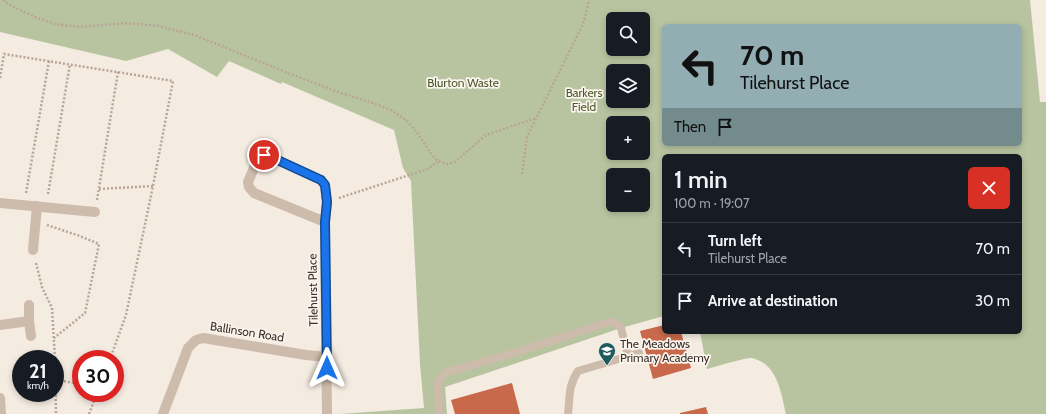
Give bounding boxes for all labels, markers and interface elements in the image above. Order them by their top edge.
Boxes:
map controls [606,12,650,212]
button: search [606,12,650,56]
text: 70 m [740,38,804,72]
icon: left [674,40,726,92]
button: layers [606,64,650,108]
text: Tilehurst Place [740,72,849,94]
park label: Blurton Waste [427,75,499,90]
park label: Barkers Field [566,85,602,114]
button: + [606,116,650,160]
icon: arrive [714,116,736,138]
text: Then [674,118,706,136]
pin [247,138,281,172]
icon: arrive [253,144,275,166]
text: 1 min [674,165,728,194]
button: close [968,167,1010,209]
button: − [606,168,650,212]
text: 100 m · 19:07 [674,195,749,211]
text: Turn left [708,232,762,250]
icon: left [674,238,696,260]
text: 70 m [976,240,1010,258]
text: Tilehurst Place [708,250,787,266]
street label: Tilehurst Place [304,253,321,327]
icon: arrive [674,290,696,312]
text: Arrive at destination [708,292,838,310]
text: 30 m [975,292,1010,310]
street label: Ballinson Road [209,318,285,345]
place label: The Meadows Primary Academy [620,336,710,365]
school or university icon: The Meadows Primary Academy [597,341,617,366]
position arrow [306,347,348,389]
speed limit sign: 30 [72,350,124,402]
text: 21 [29,359,47,383]
text: km/h [27,379,49,392]

